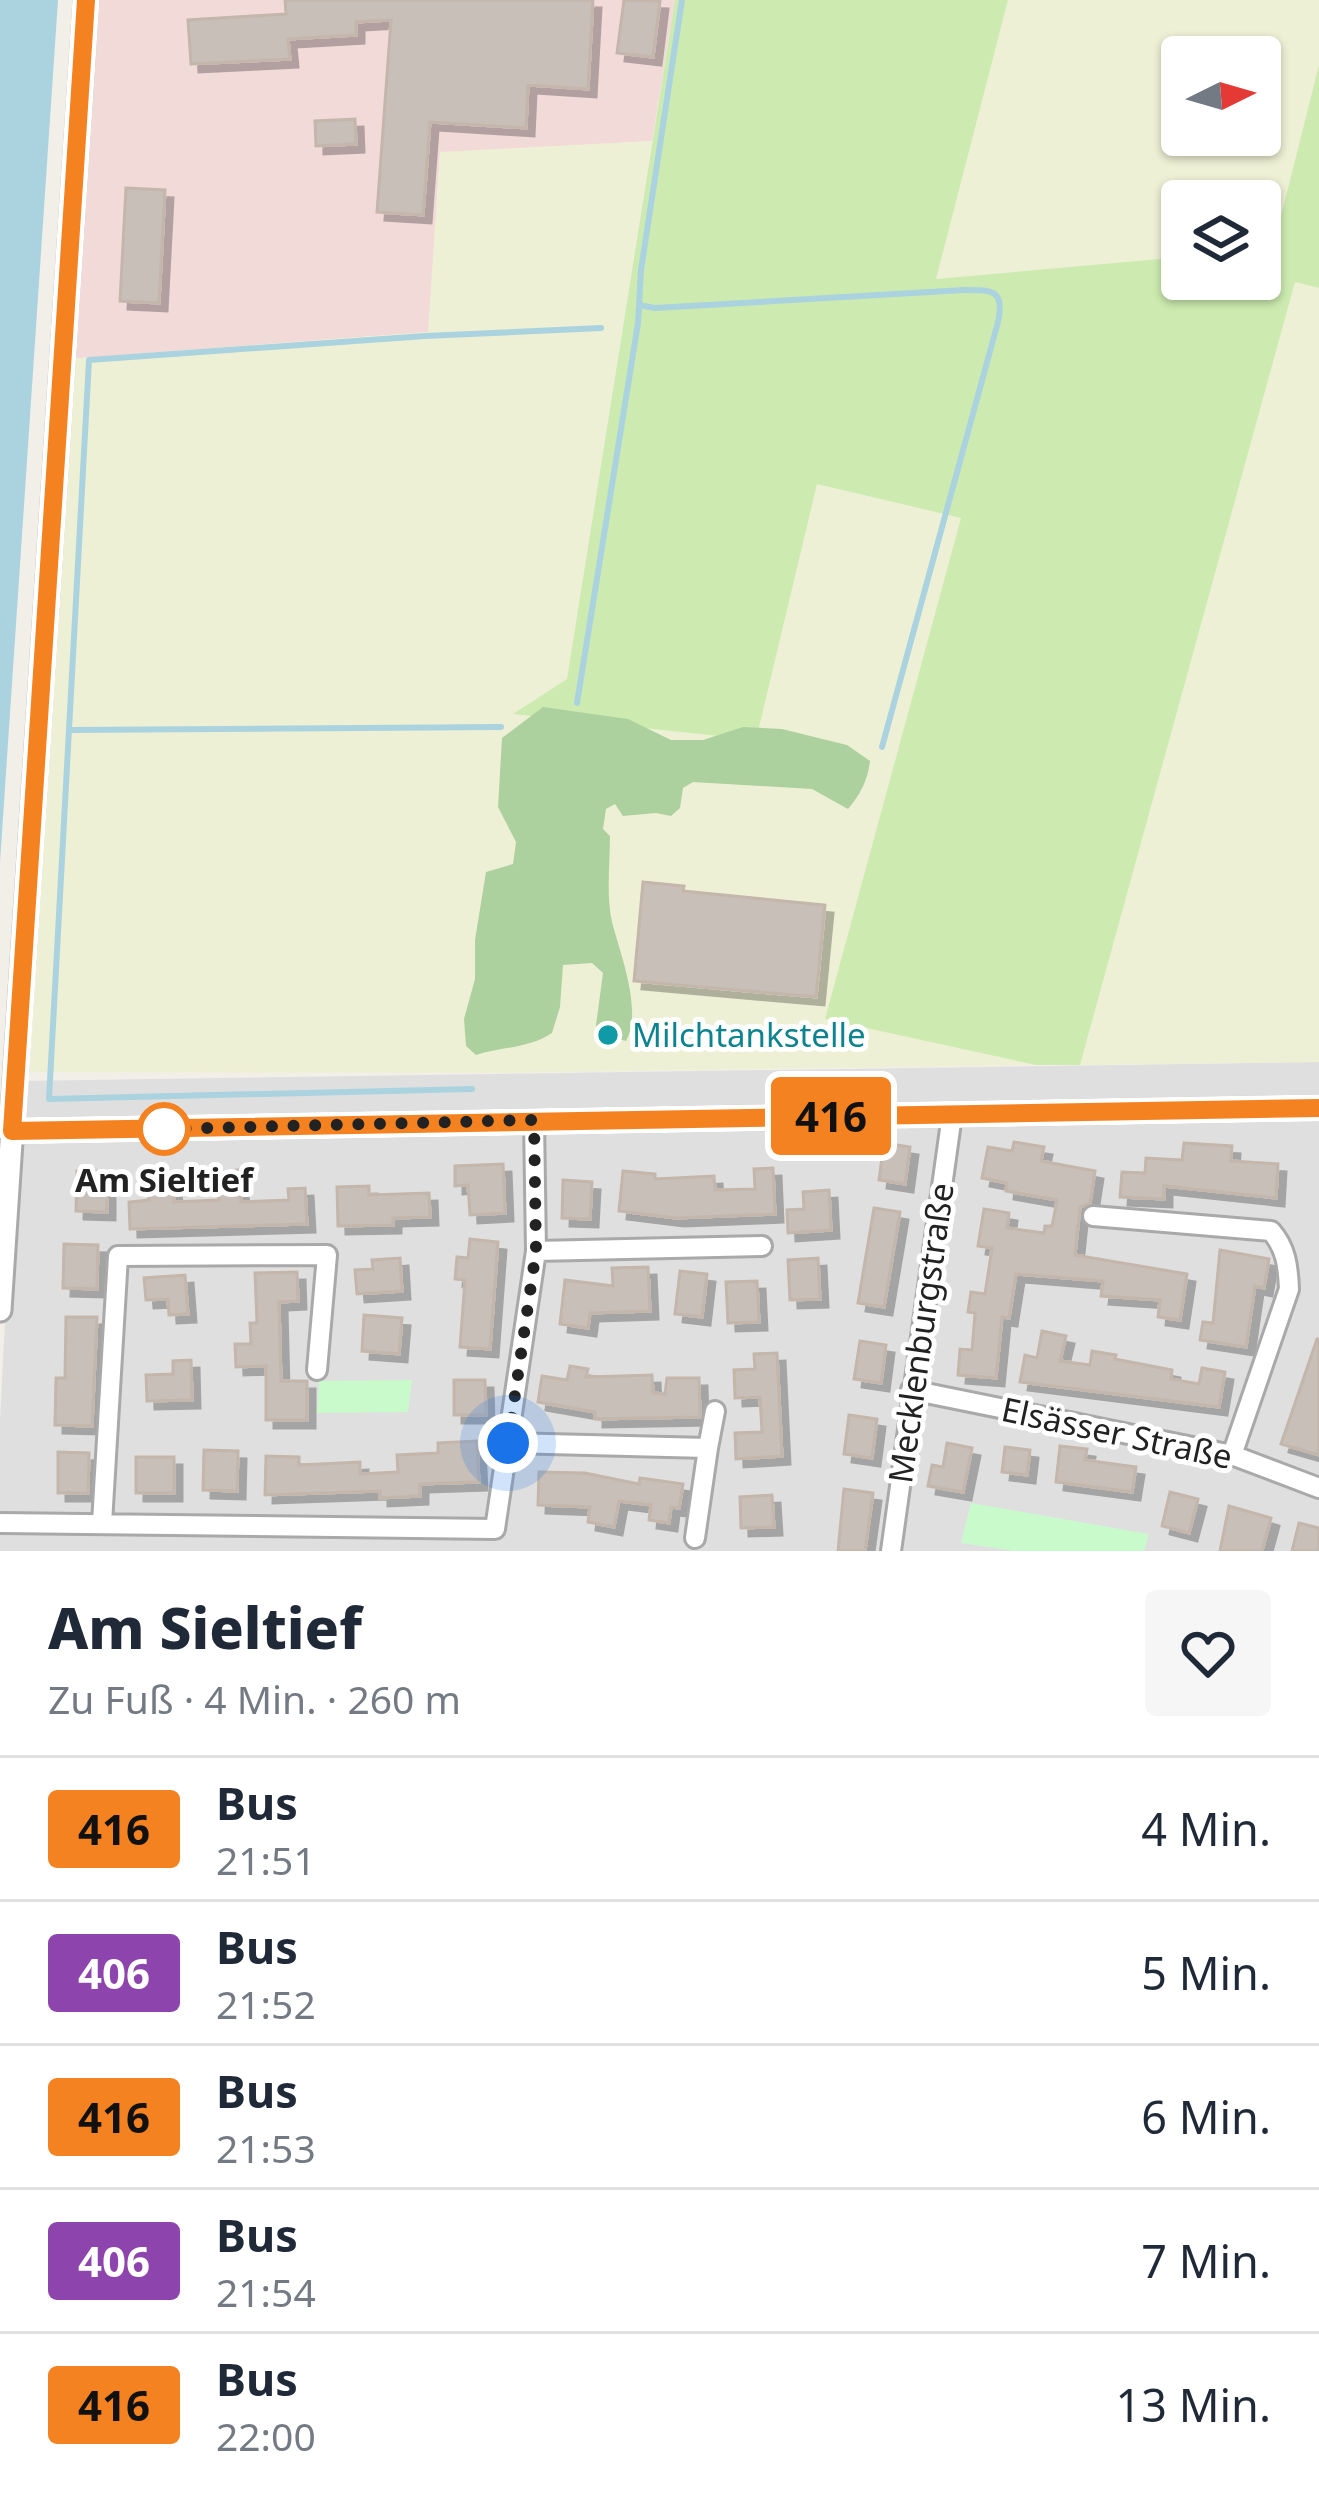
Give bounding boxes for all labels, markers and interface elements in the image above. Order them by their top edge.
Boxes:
north arrow [1161,36,1281,156]
map controls [1161,36,1281,300]
button: layers [1161,180,1281,300]
place label: Milchtankstelle [632,1012,866,1057]
marker: Milchtankstelle [595,1022,621,1048]
line badge: 416 [762,1077,900,1155]
text: 416 [795,1087,867,1144]
marker: Am Sieltief [139,1104,189,1154]
place label: Am Sieltief [75,1157,255,1202]
street label: Mecklenburgstraße [877,1180,964,1486]
street label: Elsässer Straße [998,1386,1237,1479]
your location [478,1413,538,1473]
text: Am Sieltief [48,1588,362,1666]
button: heart [1145,1590,1271,1716]
text: Zu Fuß · 4 Min. · 260 m [48,1672,461,1725]
text: Bus [216,1772,298,1833]
text: 4 Min. [1141,1798,1271,1859]
text: 416 [78,1800,150,1857]
text: 21:51 [216,1833,316,1886]
text: Bus [216,1916,298,1977]
text: 5 Min. [1141,1942,1271,2003]
text: 406 [78,1944,150,2001]
text: 21:52 [216,1977,316,2030]
text: Bus [216,2060,298,2121]
text: 6 Min. [1141,2086,1271,2147]
text: 416 [78,2088,150,2145]
text: 21:53 [216,2121,316,2174]
text: Bus [216,2204,298,2265]
text: 7 Min. [1141,2230,1271,2291]
text: 406 [78,2232,150,2289]
text: 21:54 [216,2265,316,2318]
text: Bus [216,2348,298,2409]
text: 13 Min. [1116,2374,1271,2435]
text: 416 [78,2376,150,2433]
text: 22:00 [216,2409,316,2462]

